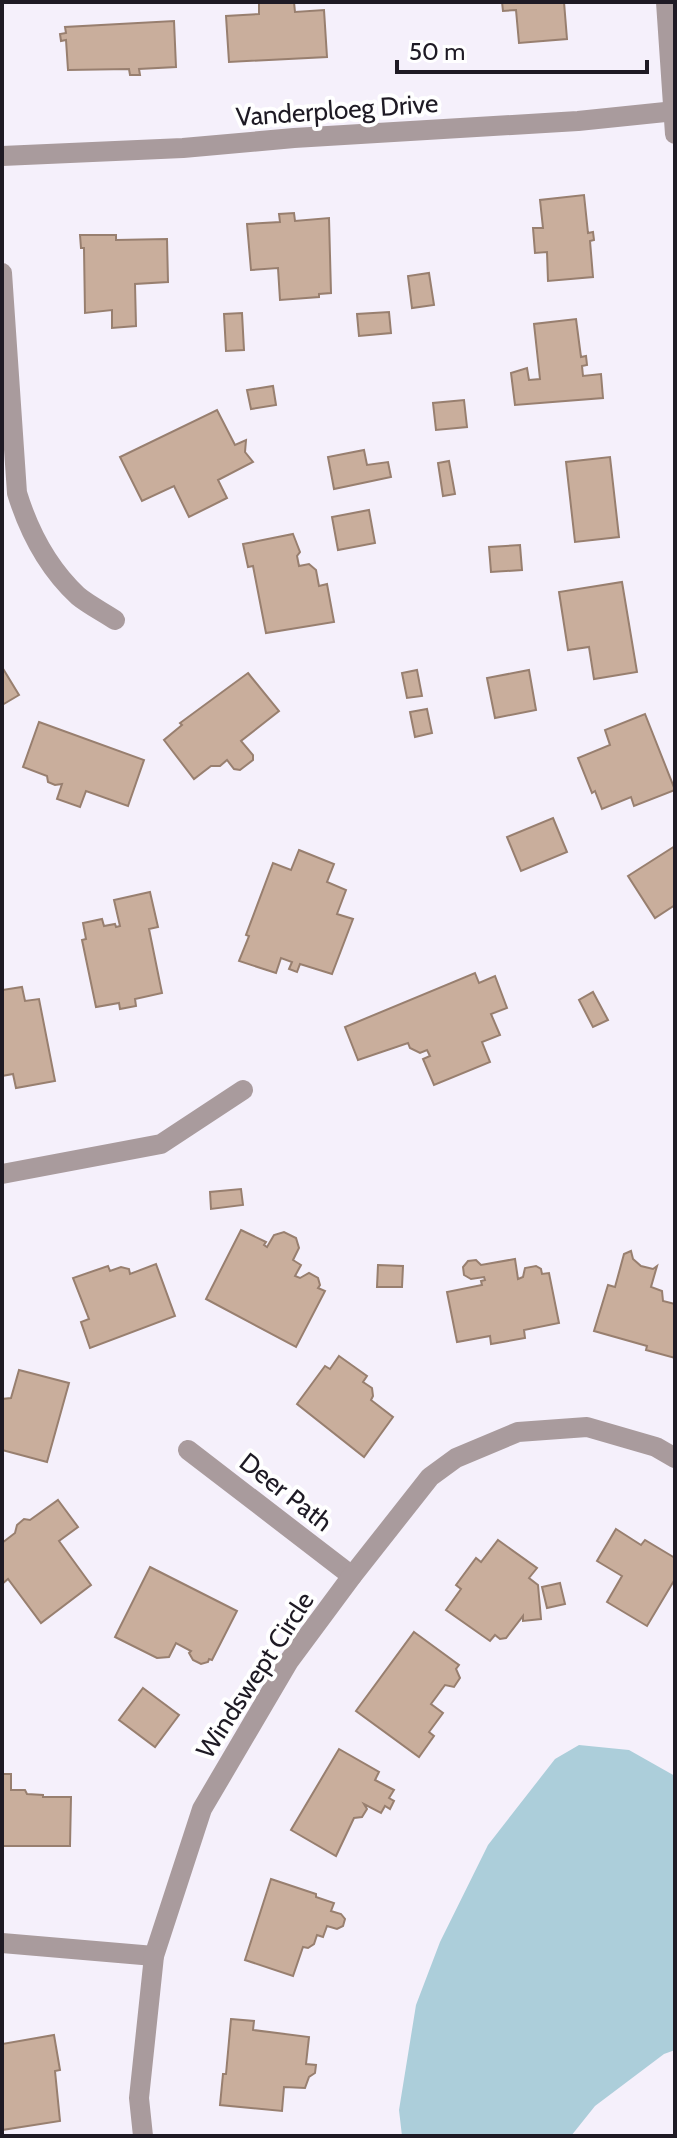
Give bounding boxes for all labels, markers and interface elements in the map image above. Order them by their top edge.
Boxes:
scale bar [397,24,647,74]
text: 50 m [409,37,465,66]
street label: Vanderploeg Drive [235,87,439,133]
street label: Deer Path [233,1446,339,1538]
street label: Windswept Circle [189,1586,321,1764]

